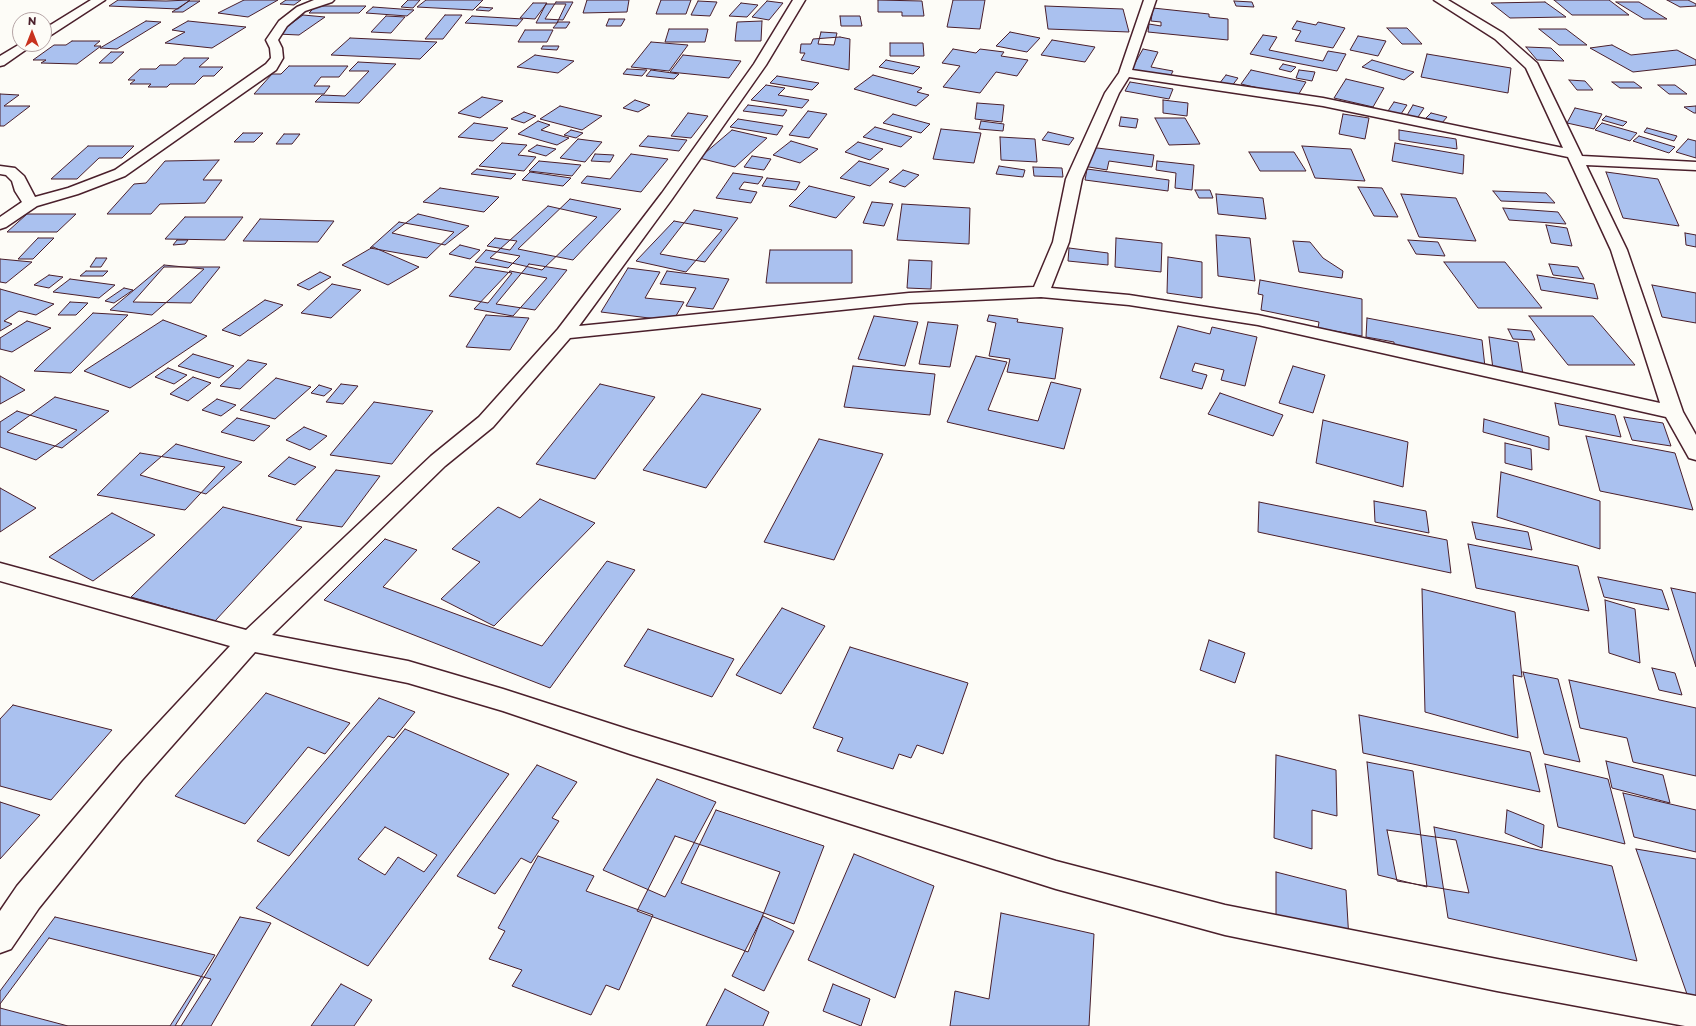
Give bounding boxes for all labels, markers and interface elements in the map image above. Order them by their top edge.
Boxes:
north arrow [12,12,52,52]
text: N [28,12,36,29]

